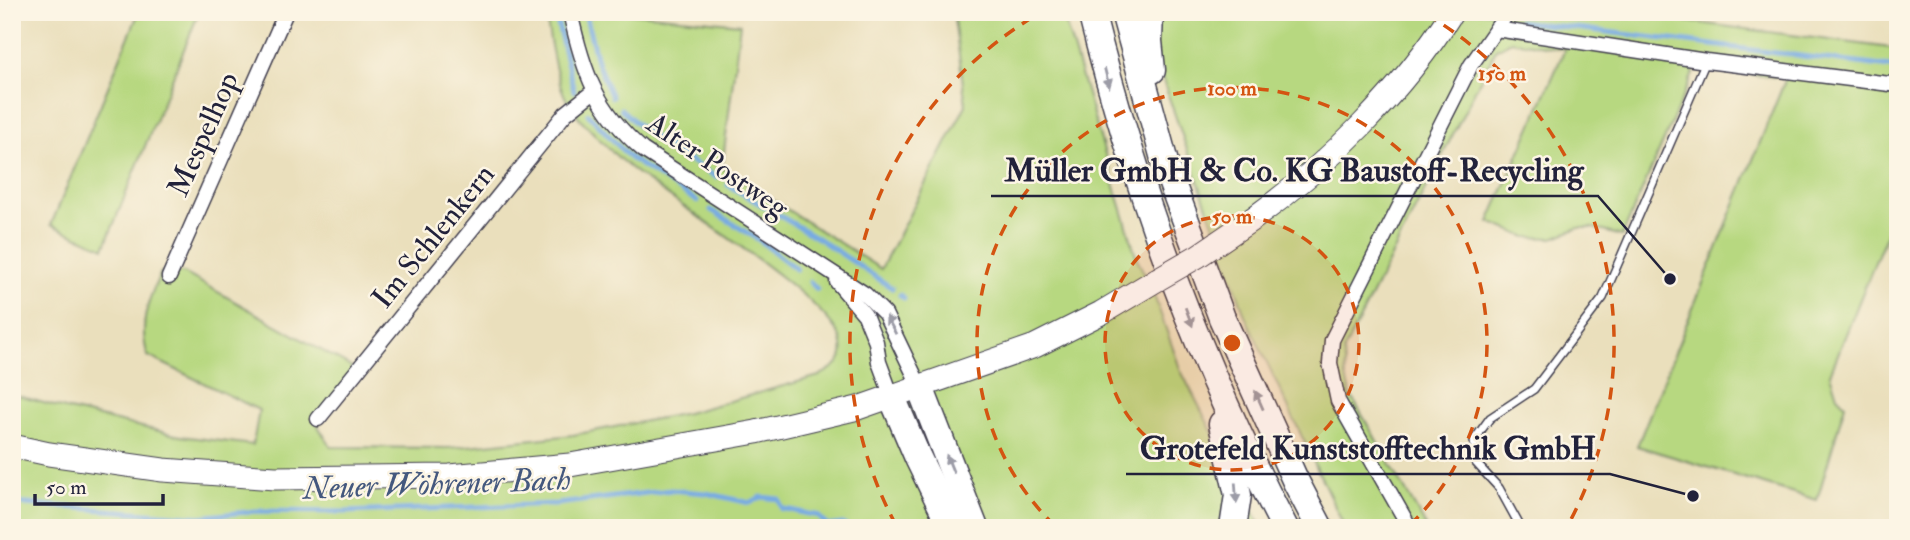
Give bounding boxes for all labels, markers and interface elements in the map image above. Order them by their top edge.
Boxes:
text: 150 m [1478,60,1527,87]
street label: Mespelhop [160,66,247,202]
one-way arrow [1102,68,1113,90]
text: 100 m [1207,75,1258,102]
street label: Alter Postweg [639,104,797,227]
callout: Müller GmbH & Co. KG Baustoff-Recycling [991,143,1598,196]
text: Müller GmbH & Co. KG Baustoff-Recycling [1003,151,1585,191]
street label: Im Schlenkern [364,157,503,316]
text: 50 m [1212,203,1253,230]
one-way arrow [1183,306,1194,327]
one-way arrow [885,315,897,335]
centre of rings [1220,331,1244,355]
one-way arrow [1253,390,1265,410]
callout: Grotefeld Kunststofftechnik GmbH [1126,421,1610,474]
text: Grotefeld Kunststofftechnik GmbH [1140,429,1596,469]
one-way arrow [944,454,955,475]
water label: Neuer Wöhrener Bach [300,459,572,509]
scale bar [35,463,163,507]
text: 50 m [46,474,87,501]
one-way arrow [1230,482,1241,504]

